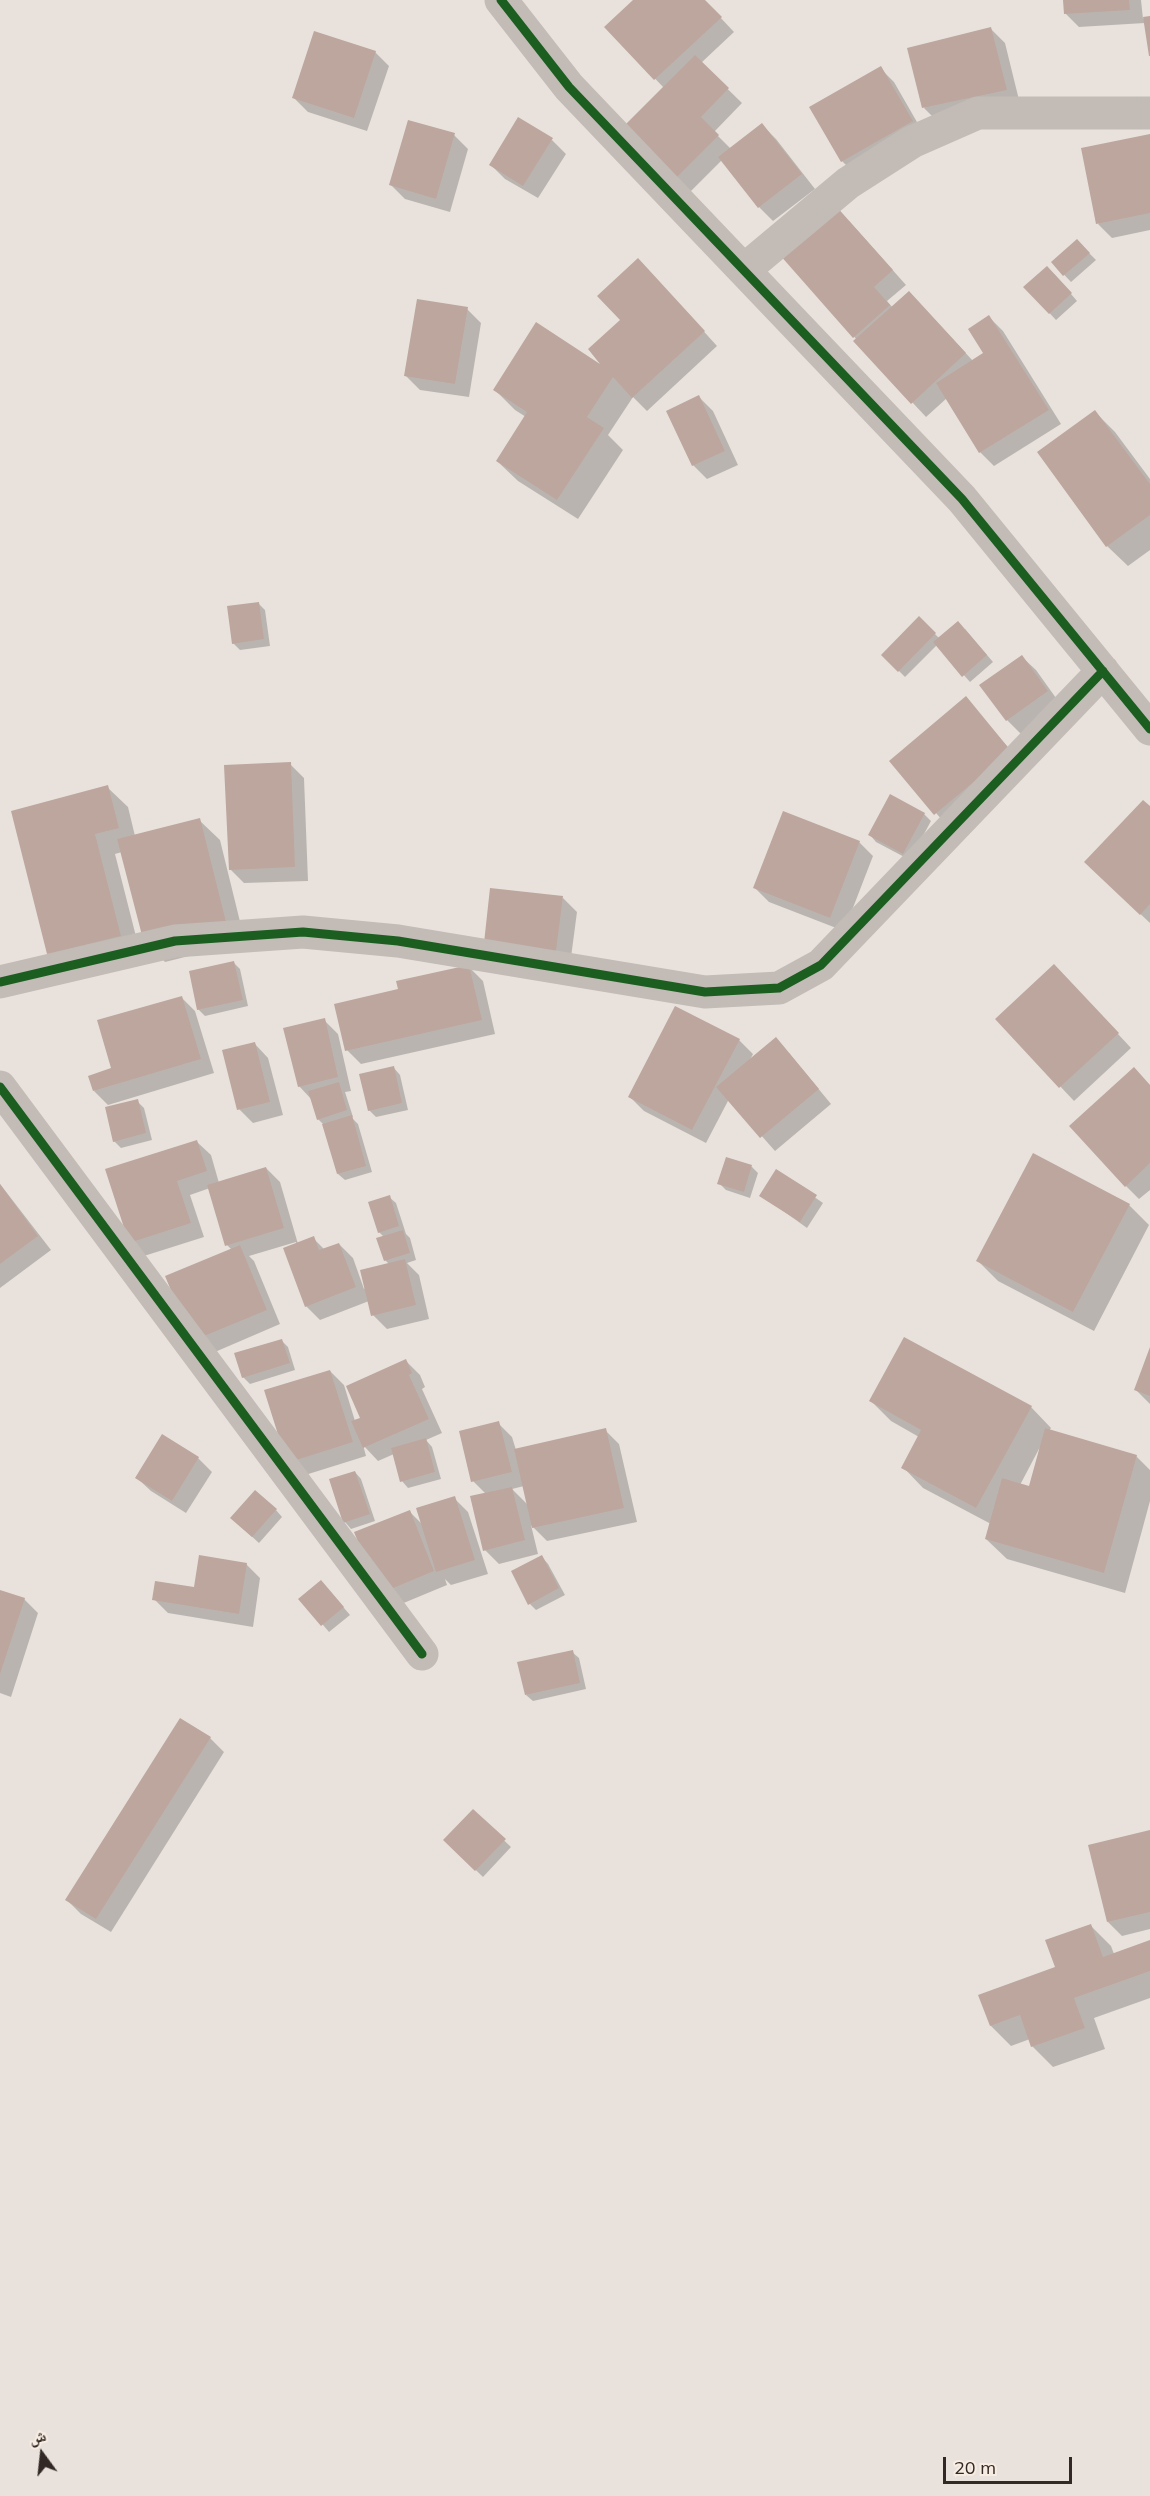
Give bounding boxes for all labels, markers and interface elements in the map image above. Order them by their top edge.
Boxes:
north arrow [12,2424,72,2484]
text: ش [27,2425,48,2448]
scale bar [946,2445,1075,2483]
text: 20 m [954,2456,996,2479]

